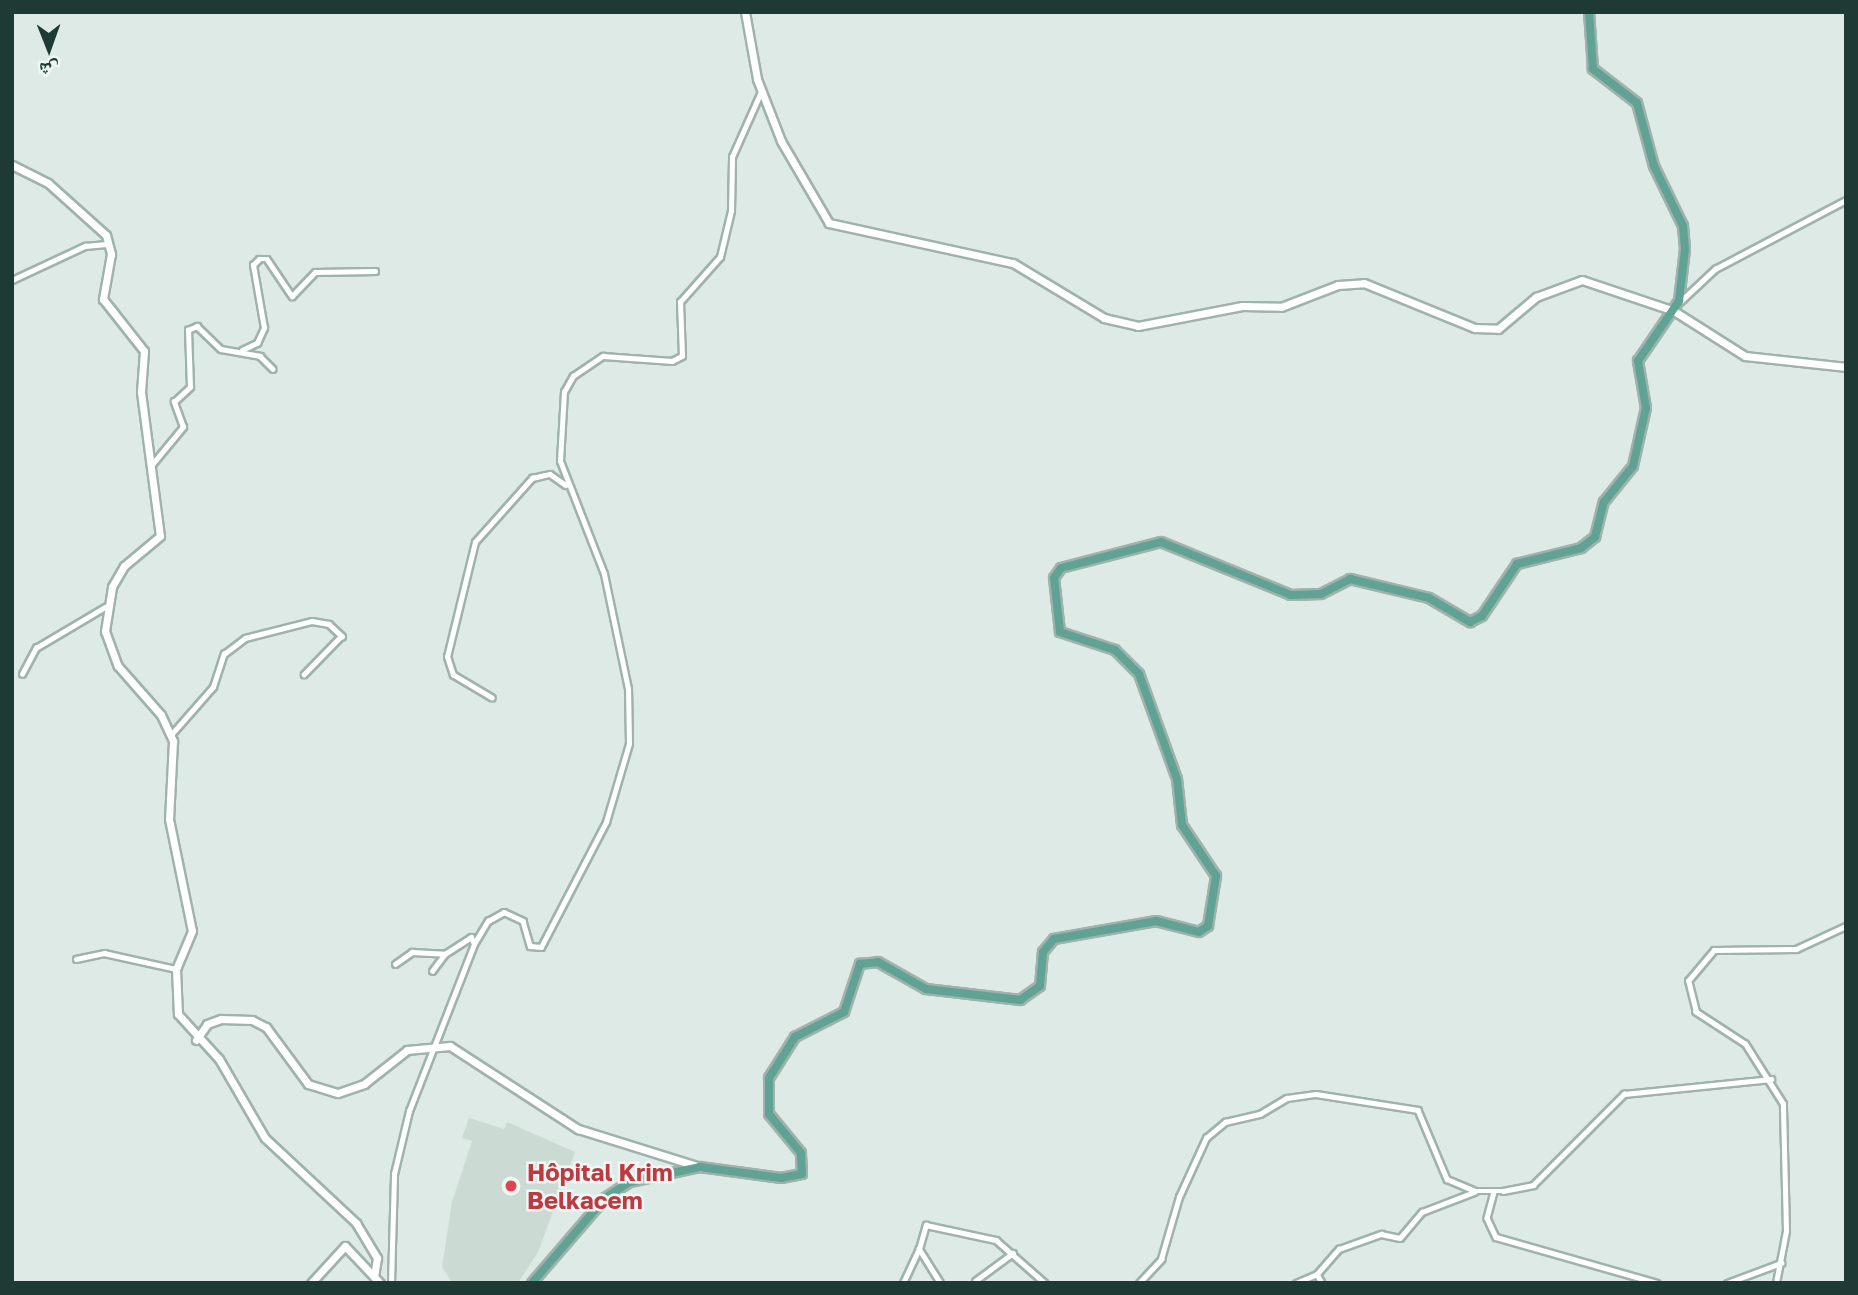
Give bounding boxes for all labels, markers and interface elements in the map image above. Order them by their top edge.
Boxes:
north arrow [14,14,84,84]
text: ش [39,59,60,82]
place label: Hôpital Krim Belkacem [527,1158,673,1214]
marker: Hôpital Krim Belkacem [501,1176,521,1196]

